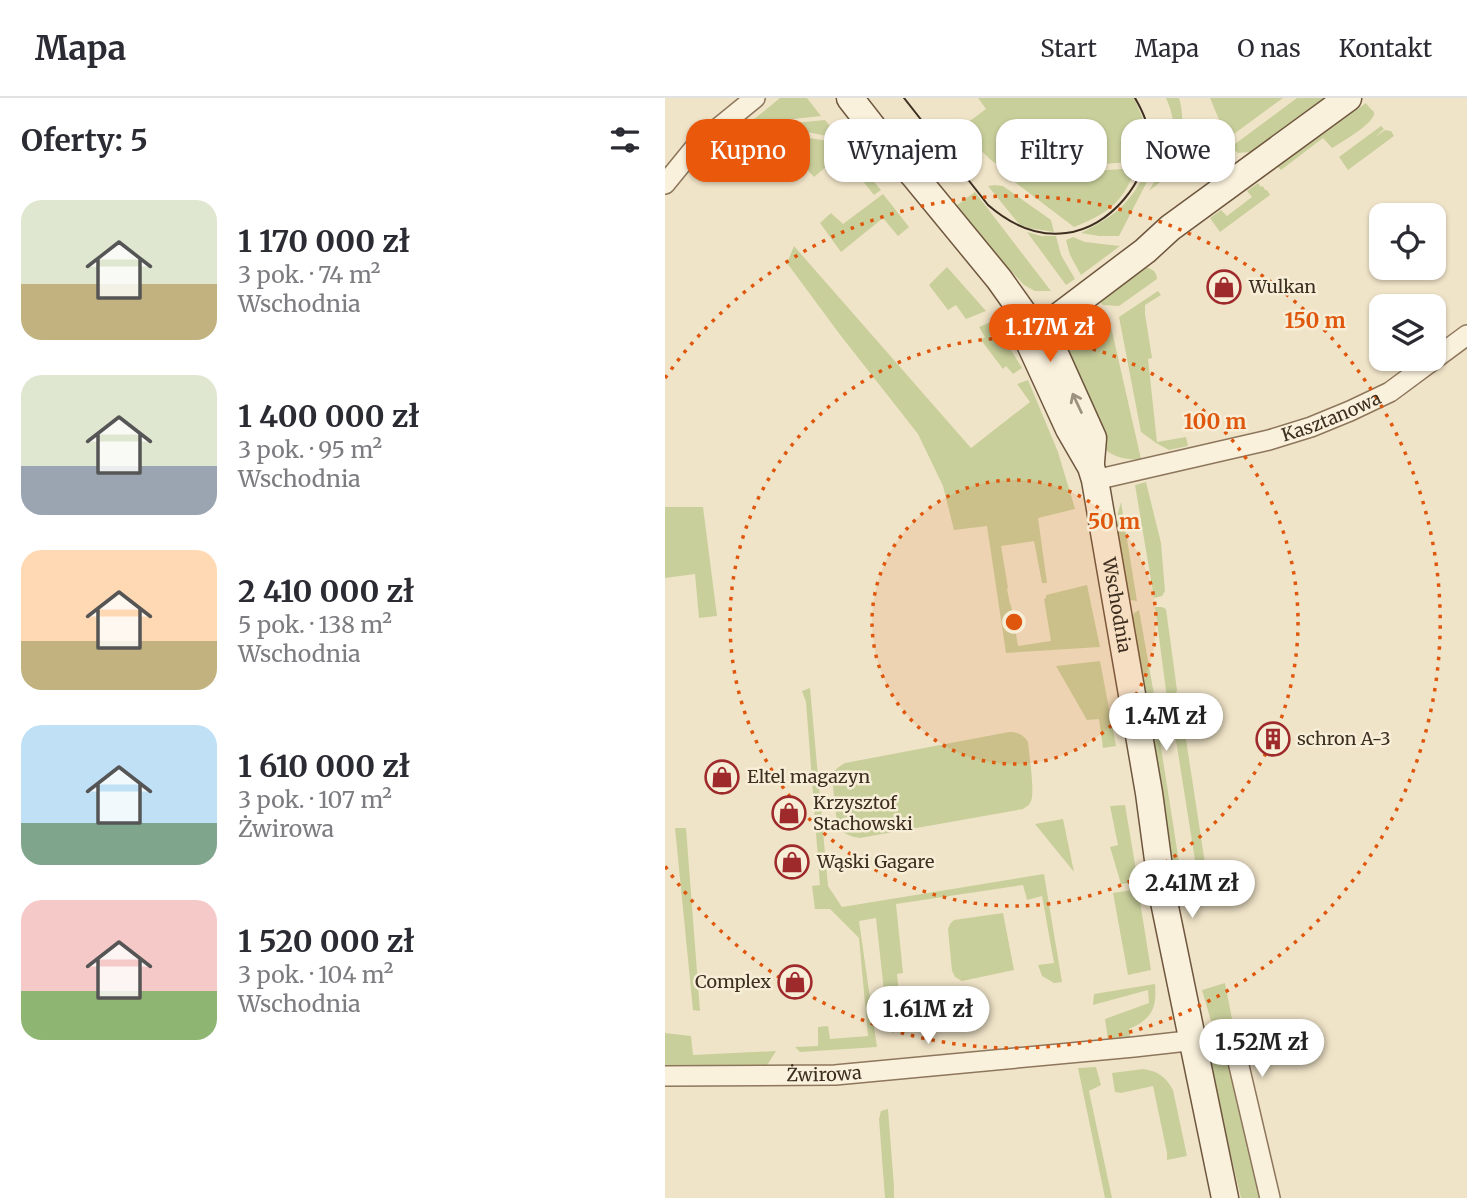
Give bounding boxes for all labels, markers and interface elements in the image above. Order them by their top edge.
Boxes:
text: Mapa [35,28,126,69]
text: Start [1040,33,1097,64]
text: Mapa [1135,33,1199,64]
text: O nas [1237,33,1301,64]
text: Kontakt [1339,33,1432,64]
chip: Kupno [686,119,810,182]
chip: Wynajem [824,119,982,182]
chip: Filtry [996,119,1107,182]
chip: Nowe [1121,119,1235,182]
text: Oferty: 5 [21,121,148,159]
icon: filters [606,121,644,159]
map controls [1369,203,1446,371]
button: locate [1369,203,1446,280]
text: 1 170 000 zł [238,222,410,260]
icon: home [77,228,161,312]
text: 3 pok. · 74 m² [238,260,381,289]
shop icon: Wulkan [1205,268,1243,306]
place label: Wulkan [1248,275,1316,298]
text: Wschodnia [238,289,361,318]
button: layers [1369,294,1446,371]
pin: 1.17M zł [978,304,1122,364]
text: 150 m [1284,307,1346,334]
text: 1.17M zł [1005,312,1095,341]
street label: Kasztanowa [1279,386,1385,446]
one-way arrow [1070,393,1083,414]
text: 1 400 000 zł [238,397,420,435]
icon: home [77,403,161,487]
text: 100 m [1184,408,1246,435]
text: 3 pok. · 95 m² [238,435,382,464]
text: Wschodnia [238,464,361,493]
text: 50 m [1088,508,1140,535]
street label: Wschodnia [1097,555,1137,655]
text: 2 410 000 zł [238,572,414,610]
icon: home [77,578,161,662]
text: 5 pok. · 138 m² [238,610,392,639]
centre of rings [1002,610,1026,634]
text: Wschodnia [238,639,361,668]
pin: 1.4M zł [1101,694,1231,753]
text: 1.4M zł [1125,701,1207,730]
building icon: schron A-3 [1254,720,1292,758]
place label: schron A-3 [1297,727,1390,750]
text: 1 610 000 zł [238,747,410,785]
icon: home [77,753,161,837]
shop icon: Eltel magazyn [703,758,741,796]
place label: Eltel magazyn [747,765,870,788]
text: 3 pok. · 107 m² [238,785,392,814]
place label: Krzysztof Stachowski [813,791,913,835]
shop icon: Krzysztof Stachowski [770,794,808,832]
text: Żwirowa [238,814,334,843]
shop icon: Wąski Gagare [773,843,811,881]
place label: Wąski Gagare [816,850,934,873]
pin: 2.41M zł [1120,860,1264,920]
text: 2.41M zł [1145,868,1239,897]
text: 1 520 000 zł [238,922,414,960]
icon: home [77,928,161,1012]
text: 3 pok. · 104 m² [238,960,393,989]
shop icon: Complex [776,963,814,1001]
place label: Complex [695,970,771,993]
pin: 1.61M zł [856,986,1000,1046]
text: Wschodnia [238,989,361,1018]
text: 1.61M zł [883,994,974,1023]
pin: 1.52M zł [1190,1020,1334,1079]
text: 1.52M zł [1215,1027,1309,1056]
street label: Żwirowa [786,1061,863,1086]

